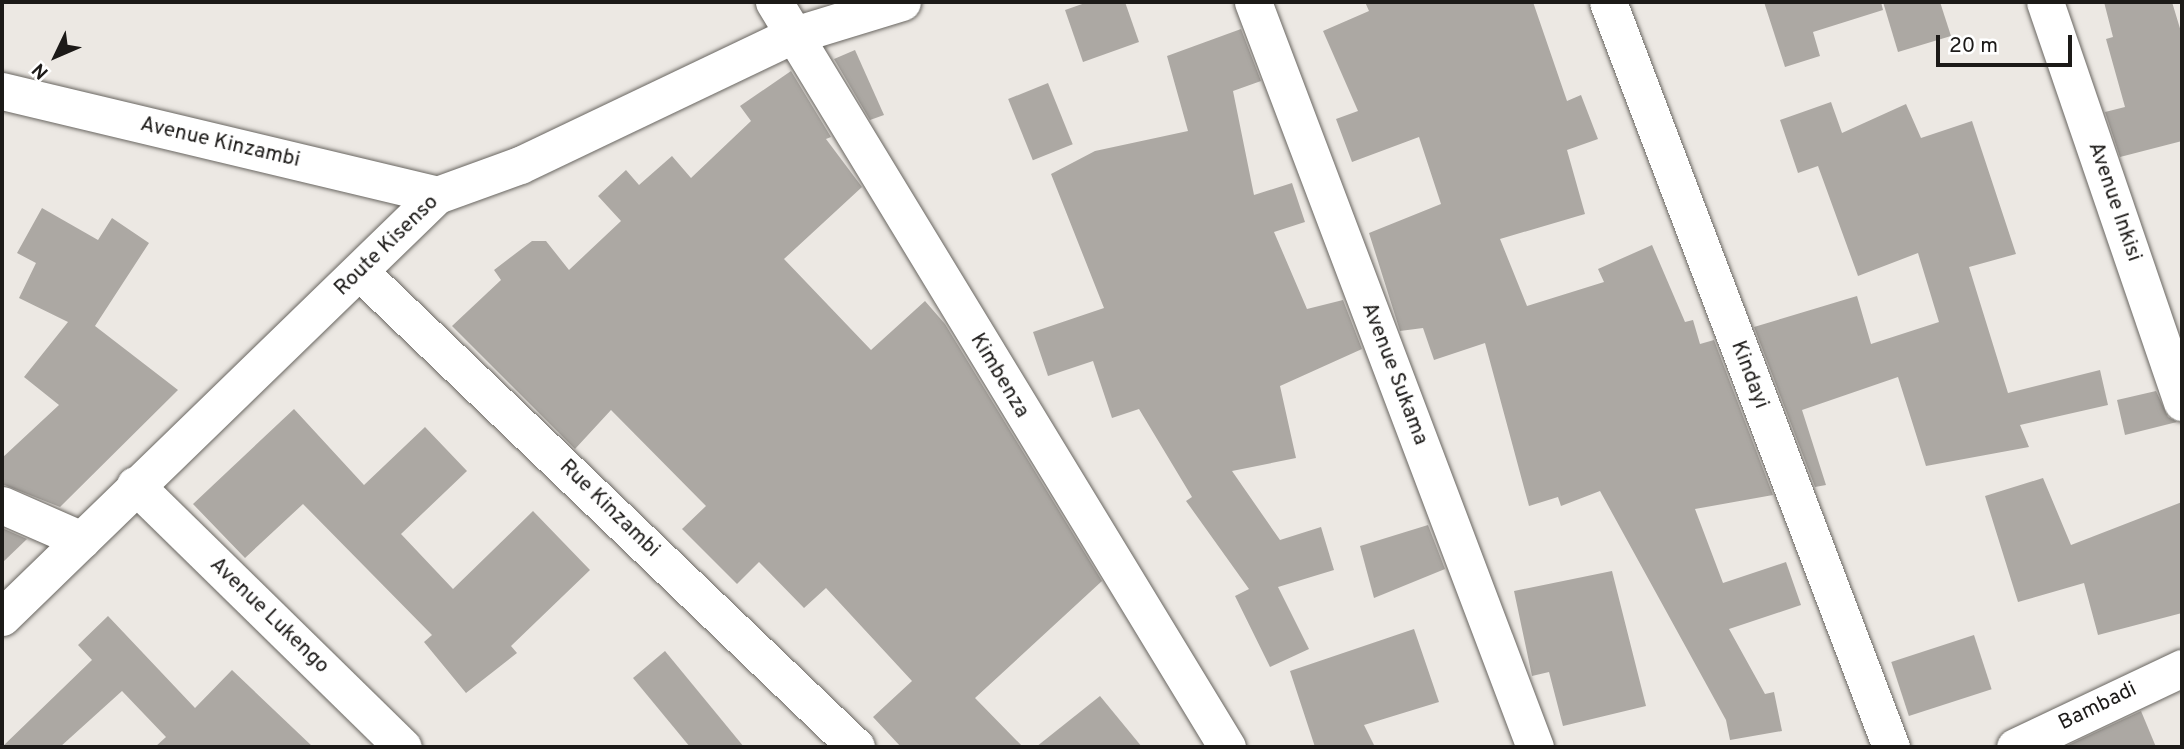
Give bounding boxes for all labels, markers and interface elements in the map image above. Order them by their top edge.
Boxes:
north arrow [21,21,91,91]
scale bar [1939,21,2076,65]
text: 20 m [1949,33,1998,60]
text: N [28,57,54,84]
street label: Avenue Kinzambi [138,112,302,174]
street label: Avenue Inkisi [2082,139,2146,265]
street label: Route Kisenso [330,190,444,302]
street label: Avenue Sukama [1355,299,1433,449]
street label: Kimbenza [964,329,1034,423]
street label: Kindayi [1725,338,1773,412]
street label: Rue Kinzambi [554,455,664,563]
street label: Avenue Lukengo [204,553,334,679]
street label: Bambadi [2055,677,2141,737]

